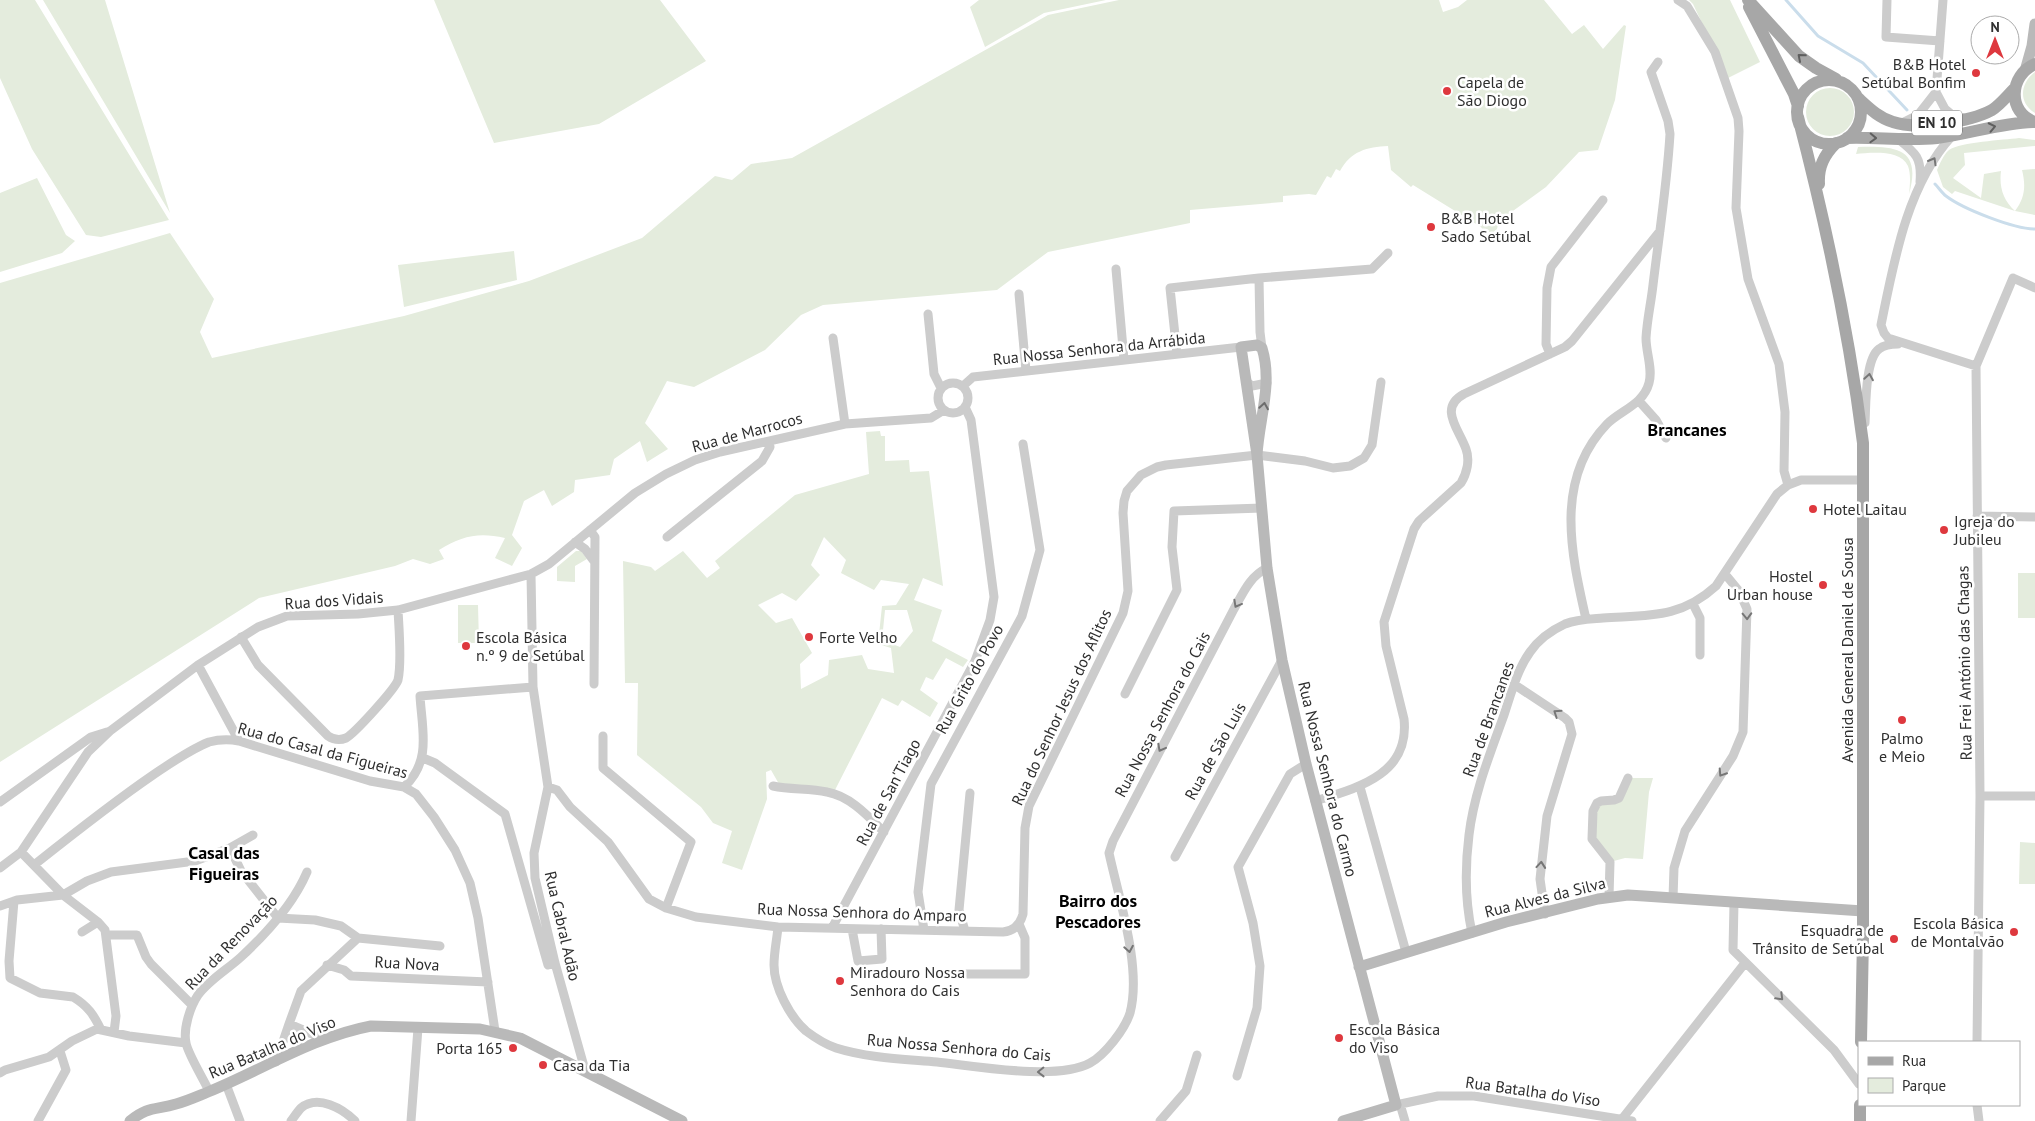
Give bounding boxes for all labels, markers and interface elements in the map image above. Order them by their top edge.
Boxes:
north arrow [1970,15,2020,65]
text: N [1990,18,2000,36]
one-way arrow [1798,54,1807,62]
place label: B&B Hotel Setúbal Bonfim [1862,54,1966,92]
marker: B&B Hotel Setúbal Bonfim [1970,67,1982,79]
place label: Capela de São Diogo [1457,72,1527,110]
marker: Capela de São Diogo [1441,85,1453,97]
road number: EN 10 [1912,110,1962,136]
one-way arrow [1988,122,1997,133]
one-way arrow [1870,133,1877,143]
one-way arrow [1927,157,1937,166]
place label: B&B Hotel Sado Setúbal [1441,208,1531,246]
marker: B&B Hotel Sado Setúbal [1425,221,1437,233]
street label: Rua Nossa Senhora da Arrábida [992,327,1206,369]
one-way arrow [1863,373,1873,382]
one-way arrow [1258,402,1268,411]
street label: Rua de Marrocos [690,408,805,456]
district label: Brancanes [1648,418,1727,441]
place label: Hotel Laitau [1823,499,1907,519]
marker: Hotel Laitau [1807,503,1819,515]
place label: Igreja do Jubileu [1953,511,2014,549]
marker: Igreja do Jubileu [1938,524,1950,536]
street label: Avenida General Daniel de Sousa [1837,537,1857,763]
street label: Rua Frei António das Chagas [1952,565,1976,760]
place label: Hostel Urban house [1727,566,1813,604]
marker: Hostel Urban house [1817,579,1829,591]
street label: Rua dos Vidais [284,587,384,613]
one-way arrow [1233,599,1243,608]
street label: Rua do Senhor Jesus dos Aflitos [1007,605,1115,808]
one-way arrow [1741,612,1752,620]
street label: Rua Grito do Povo [931,621,1007,737]
place label: Escola Básica n.º 9 de Setúbal [476,627,585,665]
place label: Forte Velho [819,627,897,647]
street label: Rua Nossa Senhora do Cais [1110,627,1214,800]
marker: Forte Velho [803,631,815,643]
marker: Escola Básica n.º 9 de Setúbal [460,640,472,652]
street label: Rua de Brancanes [1458,658,1518,779]
street label: Rua Nossa Senhora do Carmo [1294,679,1362,879]
street label: Rua de São Luis [1180,699,1250,803]
one-way arrow [1554,710,1563,720]
marker: Palmo e Meio [1896,714,1908,726]
street label: Rua do Casal da Figueiras [236,718,410,782]
place label: Palmo e Meio [1879,728,1925,766]
street label: Rua de San'Tiago [851,735,925,849]
one-way arrow [1157,743,1167,752]
one-way arrow [1719,767,1728,777]
district label: Casal das Figueiras [188,841,260,885]
one-way arrow [1535,861,1546,869]
street label: Rua Cabral Adão [541,869,585,983]
street label: Rua Alves da Silva [1482,872,1608,922]
district label: Bairro dos Pescadores [1055,889,1141,933]
street label: Rua da Renovação [181,890,281,994]
street label: Rua Nossa Senhora do Amparo [757,898,967,926]
place label: Escola Básica de Montalvão [1911,913,2004,951]
place label: Esquadra de Trânsito de Setúbal [1753,920,1884,958]
marker: Escola Básica de Montalvão [2008,926,2020,938]
marker: Esquadra de Trânsito de Setúbal [1888,933,1900,945]
one-way arrow [1124,945,1134,953]
street label: Rua Nova [374,951,440,975]
place label: Miradouro Nossa Senhora do Cais [850,962,965,1000]
marker: Miradouro Nossa Senhora do Cais [834,975,846,987]
one-way arrow [1774,991,1783,1000]
street label: Rua Batalha do Viso [205,1011,339,1083]
place label: Escola Básica do Viso [1349,1019,1440,1057]
street label: Rua Nossa Senhora do Cais [866,1029,1052,1065]
marker: Escola Básica do Viso [1333,1032,1345,1044]
place label: Porta 165 [436,1038,503,1058]
legend [1858,1041,2020,1106]
marker: Porta 165 [507,1042,519,1054]
text: Rua [1902,1051,1926,1070]
place label: Casa da Tia [553,1055,630,1075]
marker: Casa da Tia [537,1059,549,1071]
one-way arrow [1036,1066,1044,1077]
street label: Rua Batalha do Viso [1464,1072,1602,1110]
text: Parque [1902,1076,1946,1095]

